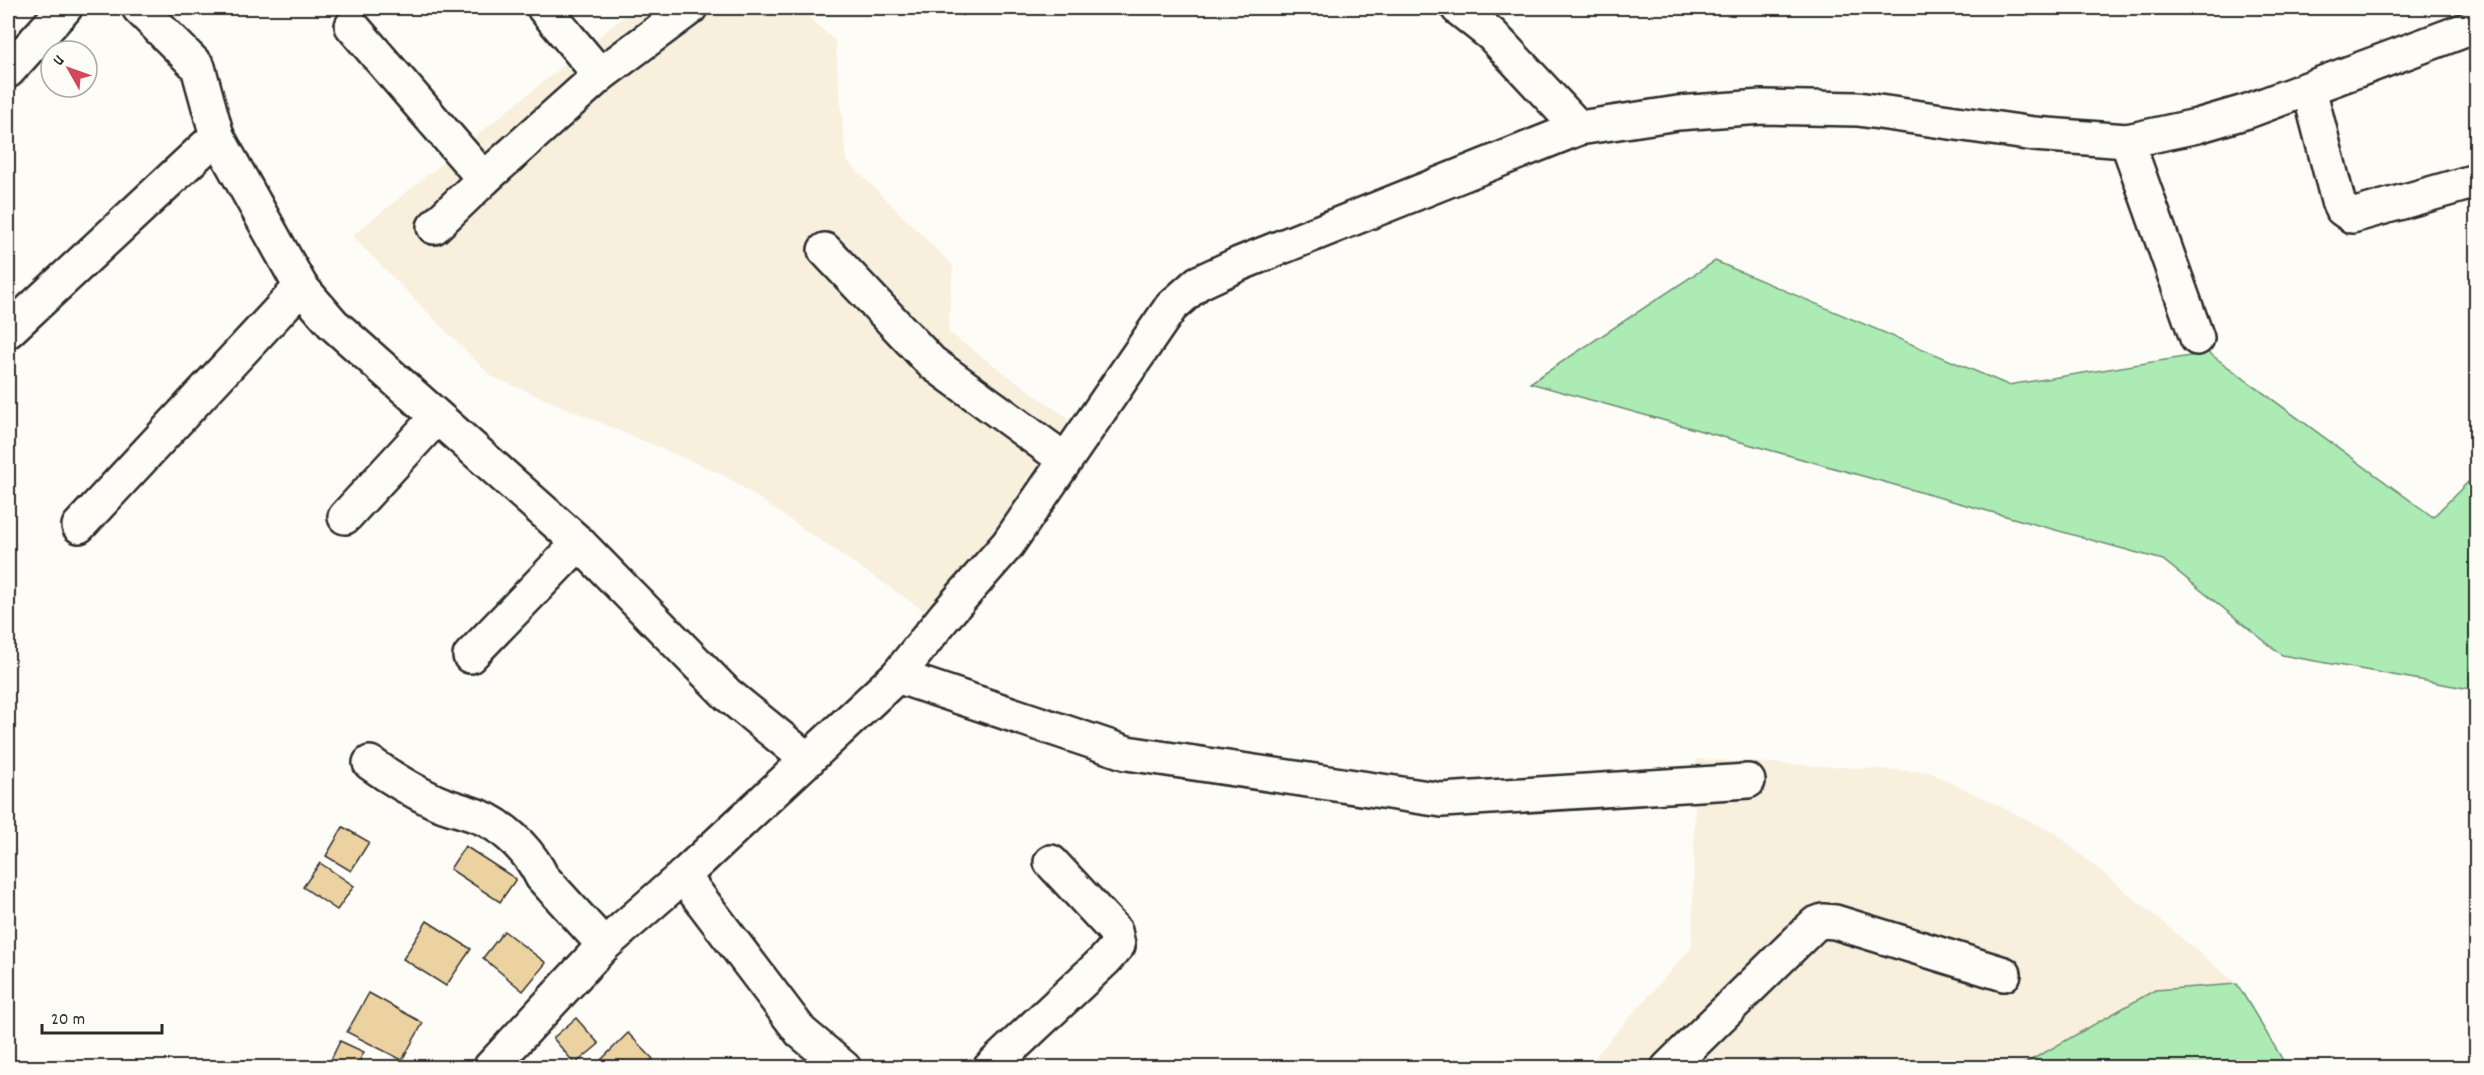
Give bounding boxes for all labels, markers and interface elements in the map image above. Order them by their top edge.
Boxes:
north arrow [39,39,99,99]
text: U [48,50,71,71]
scale bar [42,997,162,1035]
text: 20 m [51,1008,85,1033]

